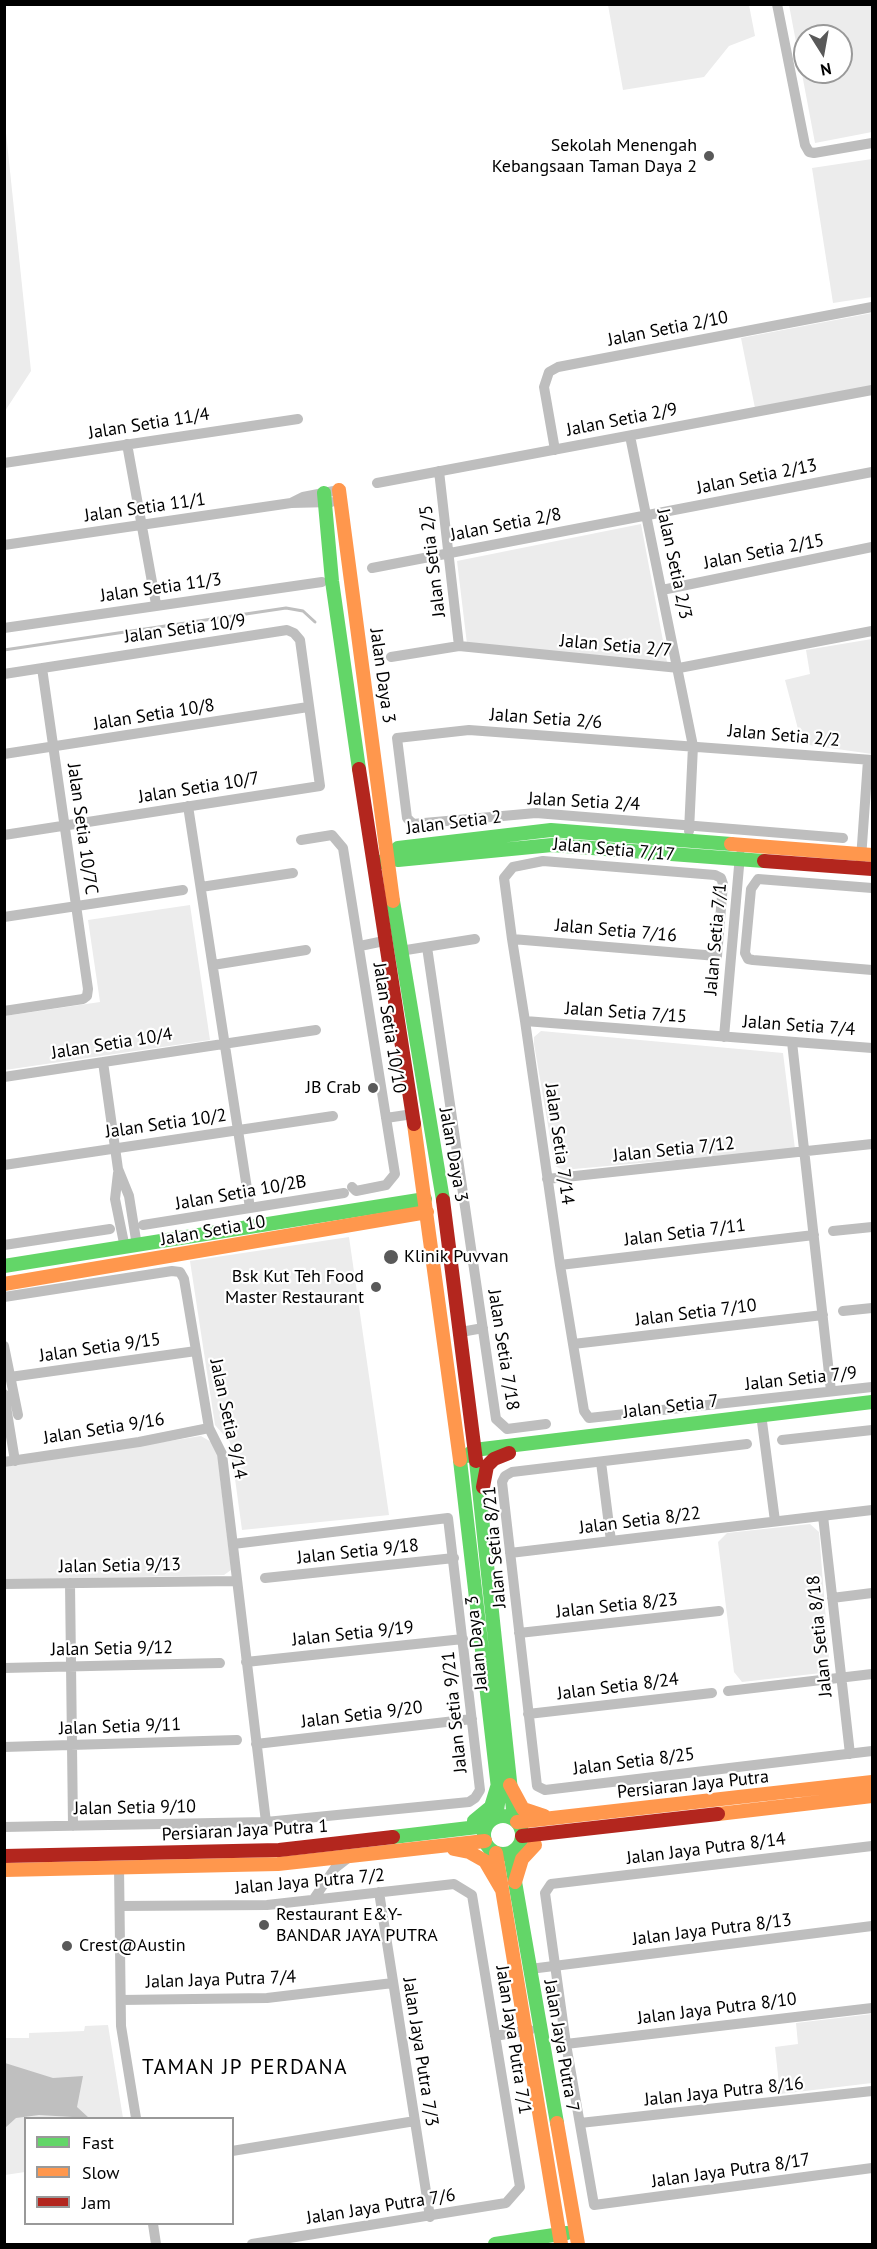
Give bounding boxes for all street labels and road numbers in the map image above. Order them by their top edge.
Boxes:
street label: Jalan Setia 2/10 [606,307,730,351]
street label: Jalan Setia 2/9 [565,399,679,441]
street label: Jalan Setia 11/4 [87,404,211,444]
street label: Jalan Setia 2/13 [695,455,819,499]
street label: Jalan Setia 11/1 [83,489,207,527]
street label: Jalan Setia 2/5 [415,504,451,618]
street label: Jalan Setia 2/8 [449,504,563,546]
street label: Jalan Setia 2/3 [652,507,696,621]
street label: Jalan Setia 2/15 [702,530,826,574]
street label: Jalan Setia 11/3 [99,569,223,607]
street label: Jalan Setia 10/9 [123,610,247,648]
street label: Jalan Daya 3 [365,627,399,725]
street label: Jalan Setia 2/7 [559,630,673,662]
street label: Jalan Setia 10/8 [92,695,216,735]
street label: Jalan Setia 2/6 [489,704,603,734]
street label: Jalan Setia 2/2 [727,720,841,752]
street label: Jalan Setia 10/7C [62,762,102,896]
street label: Jalan Setia 10/7 [137,768,261,808]
street label: Jalan Setia 2/4 [527,788,641,816]
street label: Jalan Setia 2 [405,806,503,840]
street label: Jalan Setia 7/17 [552,834,676,866]
street label: Jalan Setia 7/1 [700,882,732,996]
street label: Jalan Setia 7/16 [554,915,678,947]
street label: Jalan Setia 10/10 [368,961,410,1095]
street label: Jalan Setia 7/15 [564,998,688,1028]
street label: Jalan Setia 7/4 [742,1011,856,1041]
street label: Jalan Setia 10/4 [50,1024,174,1064]
street label: Jalan Setia 7/14 [540,1082,578,1206]
street label: Jalan Setia 10/2 [104,1105,228,1143]
street label: Jalan Daya 3 [434,1106,472,1204]
street label: Jalan Setia 7/12 [612,1133,736,1167]
street label: Jalan Setia 10/2B [174,1171,308,1215]
street label: Jalan Setia 10 [159,1211,267,1251]
street label: Jalan Setia 7/11 [623,1215,747,1251]
street label: Jalan Setia 7/18 [483,1288,523,1412]
street label: Jalan Setia 7/10 [634,1295,758,1331]
street label: Jalan Setia 9/15 [38,1329,162,1367]
street label: Jalan Setia 9/14 [205,1357,251,1481]
street label: Jalan Setia 7/9 [744,1362,858,1396]
street label: Jalan Setia 7 [622,1390,720,1424]
street label: Jalan Setia 9/16 [42,1409,166,1449]
street label: Jalan Setia 8/21 [479,1485,511,1609]
street label: Jalan Setia 8/22 [578,1503,702,1539]
street label: Jalan Setia 9/18 [296,1535,420,1569]
street label: Jalan Setia 9/13 [59,1554,181,1578]
street label: Jalan Setia 8/18 [803,1574,837,1698]
street label: Jalan Setia 8/23 [555,1589,679,1623]
street label: Jalan Daya 3 [461,1594,493,1692]
street label: Jalan Setia 9/19 [291,1617,415,1651]
street label: Jalan Setia 9/12 [51,1637,173,1661]
street label: Jalan Setia 9/21 [438,1650,472,1774]
street label: Jalan Setia 8/24 [556,1669,680,1705]
street label: Jalan Setia 9/20 [300,1697,424,1733]
street label: Jalan Setia 9/11 [59,1714,181,1740]
street label: Jalan Setia 8/25 [572,1744,696,1780]
street label: Persiaran Jaya Putra [616,1766,770,1804]
street label: Jalan Setia 9/10 [74,1796,196,1820]
street label: Persiaran Jaya Putra 1 [161,1816,329,1846]
street label: Jalan Jaya Putra 8/14 [625,1829,787,1869]
street label: Jalan Jaya Putra 7/2 [234,1865,386,1899]
street label: Jalan Jaya Putra 8/13 [631,1910,793,1950]
street label: Jalan Jaya Putra 7/1 [491,1964,535,2116]
street label: Jalan Jaya Putra 7/4 [145,1967,297,1993]
street label: Jalan Jaya Putra 7/3 [398,1976,442,2128]
street label: Jalan Jaya Putra 7 [539,1978,583,2114]
street label: Jalan Jaya Putra 8/10 [636,1989,798,2029]
street label: Jalan Jaya Putra 8/16 [643,2073,805,2111]
street label: Jalan Jaya Putra 8/17 [650,2149,812,2193]
street label: Jalan Jaya Putra 7/6 [305,2185,457,2229]

